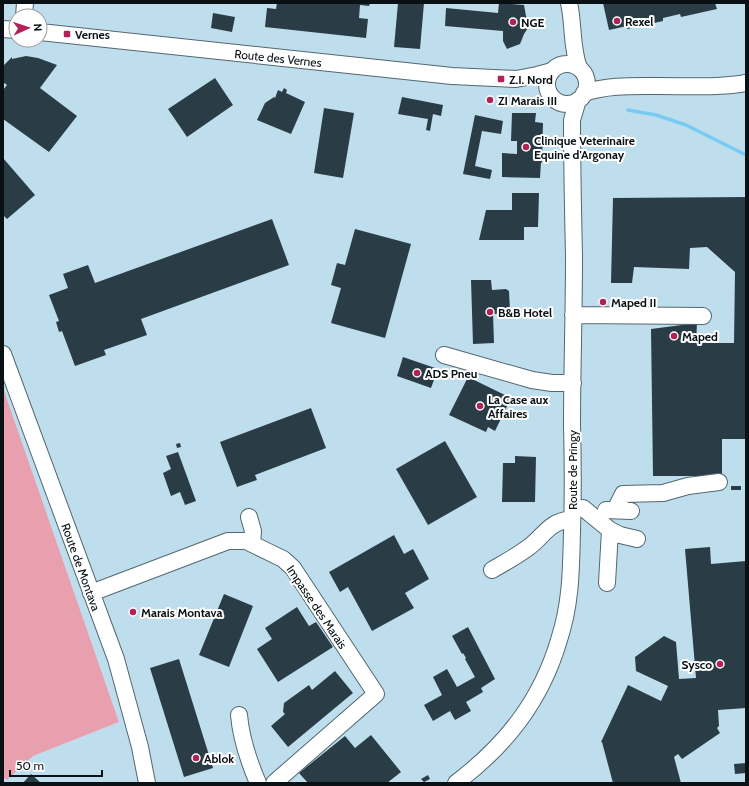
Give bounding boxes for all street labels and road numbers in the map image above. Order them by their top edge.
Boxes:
street label: Route des Vernes [234,46,322,70]
street label: Route de Pringy [565,430,580,510]
street label: Route de Montava [58,521,104,613]
street label: Impasse des Marais [283,562,351,652]

